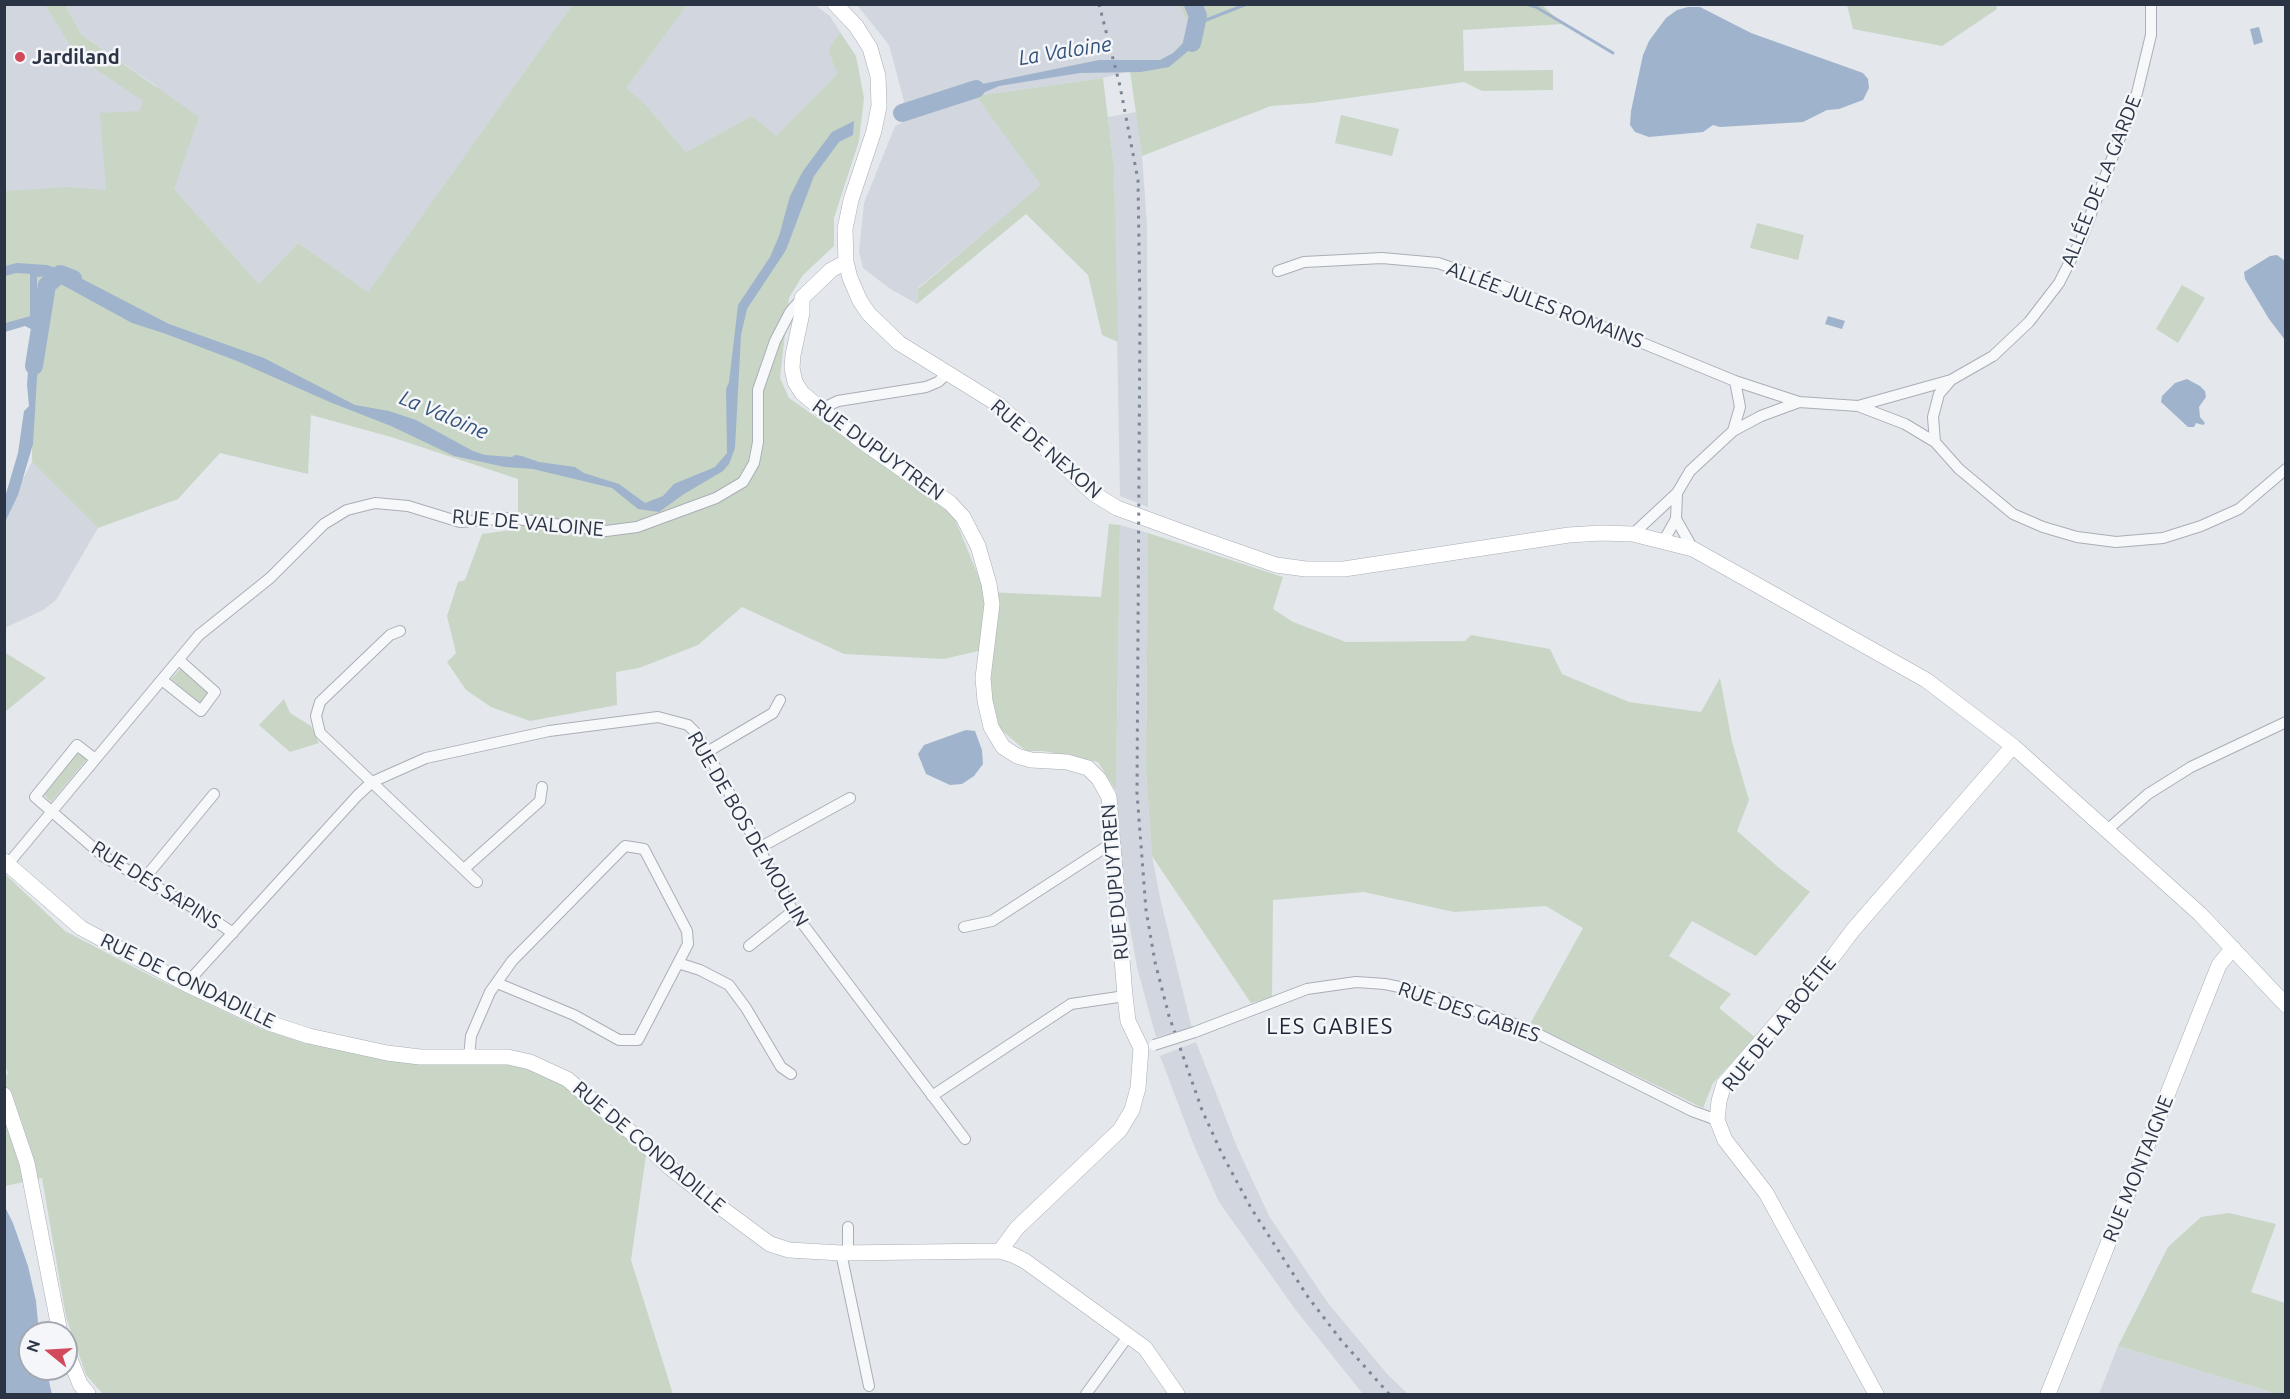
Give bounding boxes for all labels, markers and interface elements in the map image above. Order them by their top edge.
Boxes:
water label: La Valoine [1017,31,1113,71]
place label: Jardiland [32,45,120,69]
marker: Jardiland [13,50,27,64]
street label: ALLÉE DE LA GARDE [2056,92,2146,270]
street label: ALLÉE JULES ROMAINS [1443,256,1647,354]
water label: La Valoine [396,385,492,445]
street label: RUE DUPUYTREN [808,394,948,506]
street label: RUE DE NEXON [986,394,1106,504]
street label: RUE DE VALOINE [451,504,605,542]
street label: RUE DE BOS DE MOULIN [682,727,814,931]
street label: RUE DUPUYTREN [1096,803,1134,961]
street label: RUE DES SAPINS [87,836,225,934]
street label: RUE DE CONDADILLE [97,928,279,1034]
street label: RUE DE LA BOÉTIE [1717,952,1841,1096]
street label: RUE DES GABIES [1395,977,1543,1047]
district label: LES GABIES [1266,1014,1394,1040]
street label: RUE DE CONDADILLE [568,1076,730,1218]
street label: RUE MONTAIGNE [2098,1092,2178,1246]
north arrow [18,1321,78,1381]
text: N [22,1338,43,1355]

